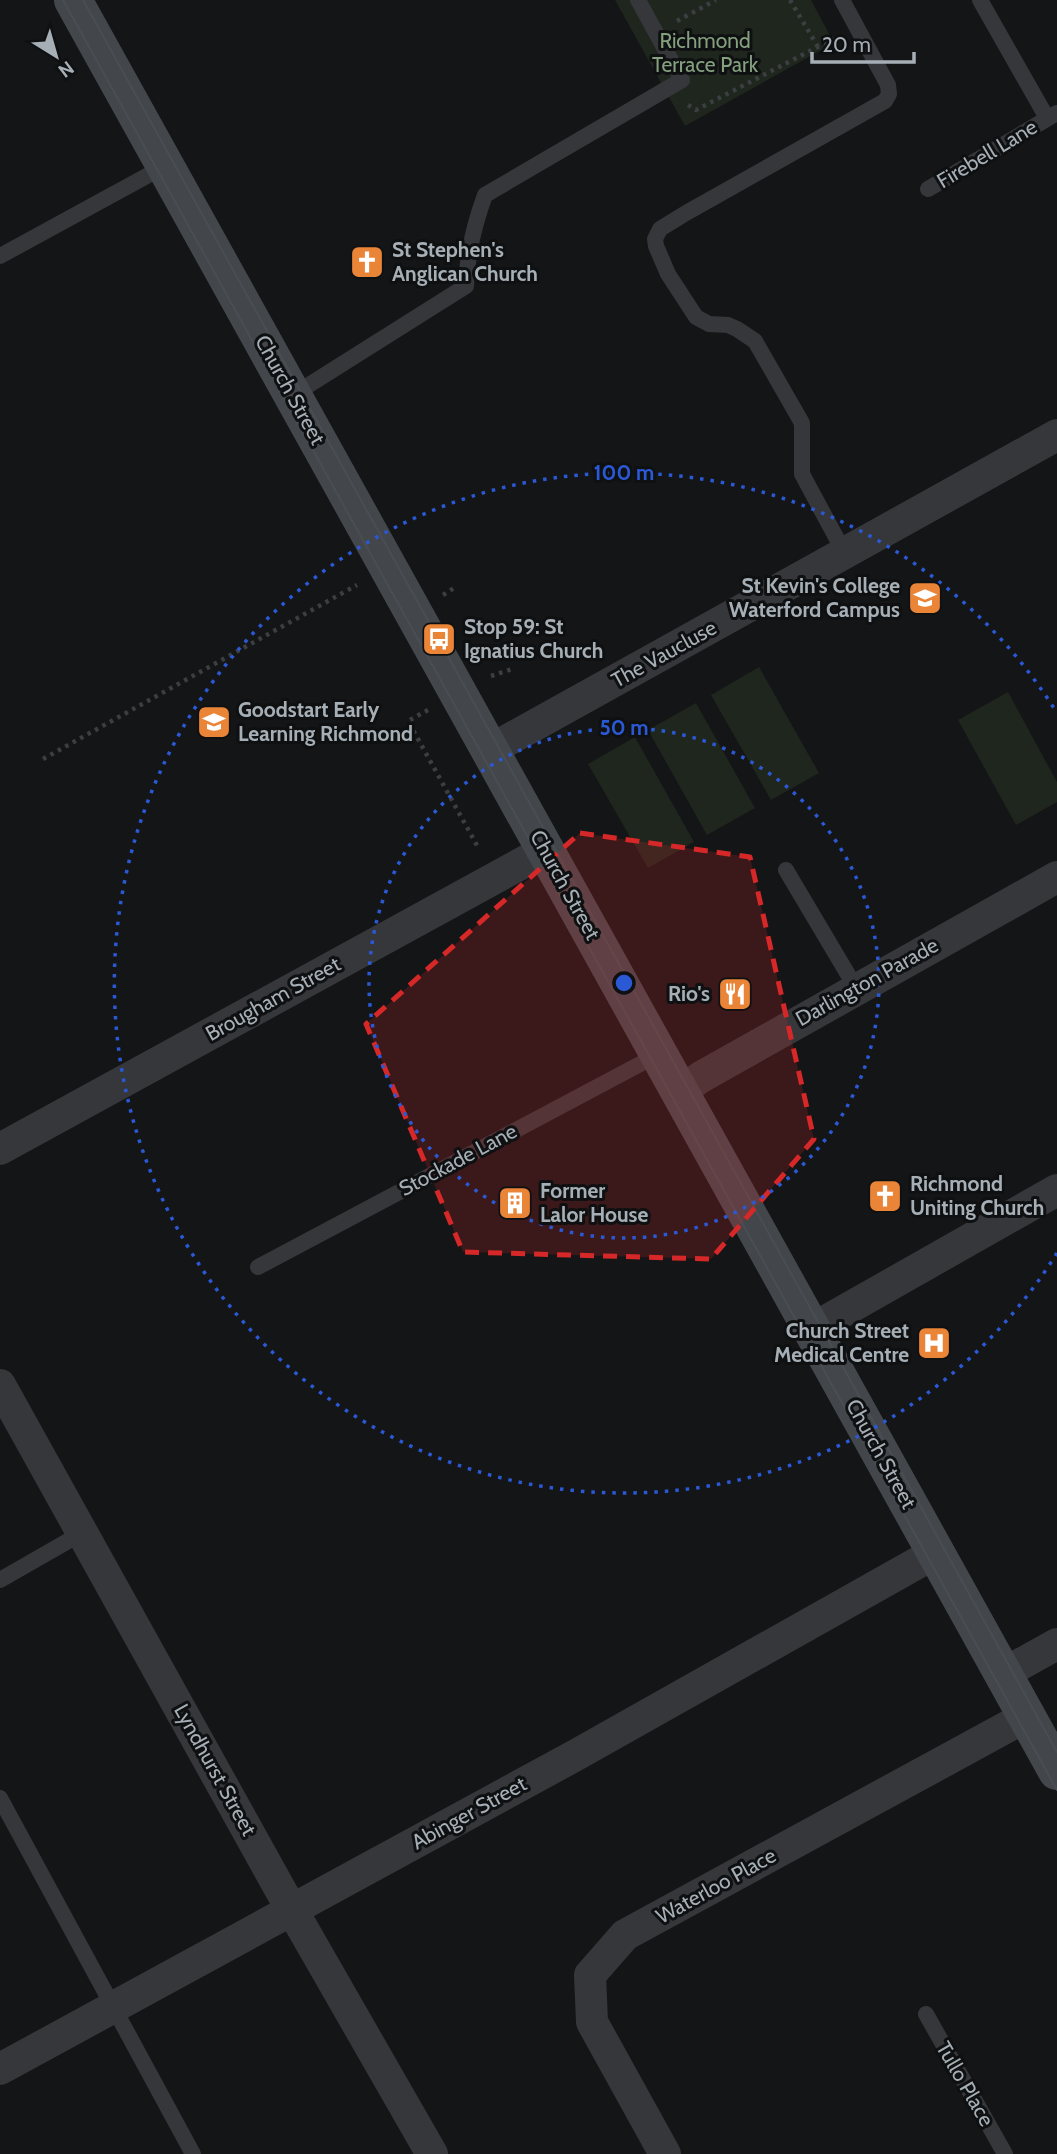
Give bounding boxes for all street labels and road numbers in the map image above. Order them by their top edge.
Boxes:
street label: Firebell Lane [932,114,1042,193]
street label: Church Street [250,331,331,449]
street label: The Vaucluse [607,614,721,693]
street label: Church Street [525,826,606,944]
street label: Darlington Parade [791,932,943,1031]
street label: Brougham Street [201,951,345,1046]
street label: Stockade Lane [395,1118,521,1201]
street label: Church Street [841,1395,922,1513]
street label: Lyndhurst Street [169,1700,262,1840]
street label: Abinger Street [407,1771,530,1854]
street label: Waterloo Place [652,1842,780,1929]
street label: Tullo Place [931,2037,1000,2131]

